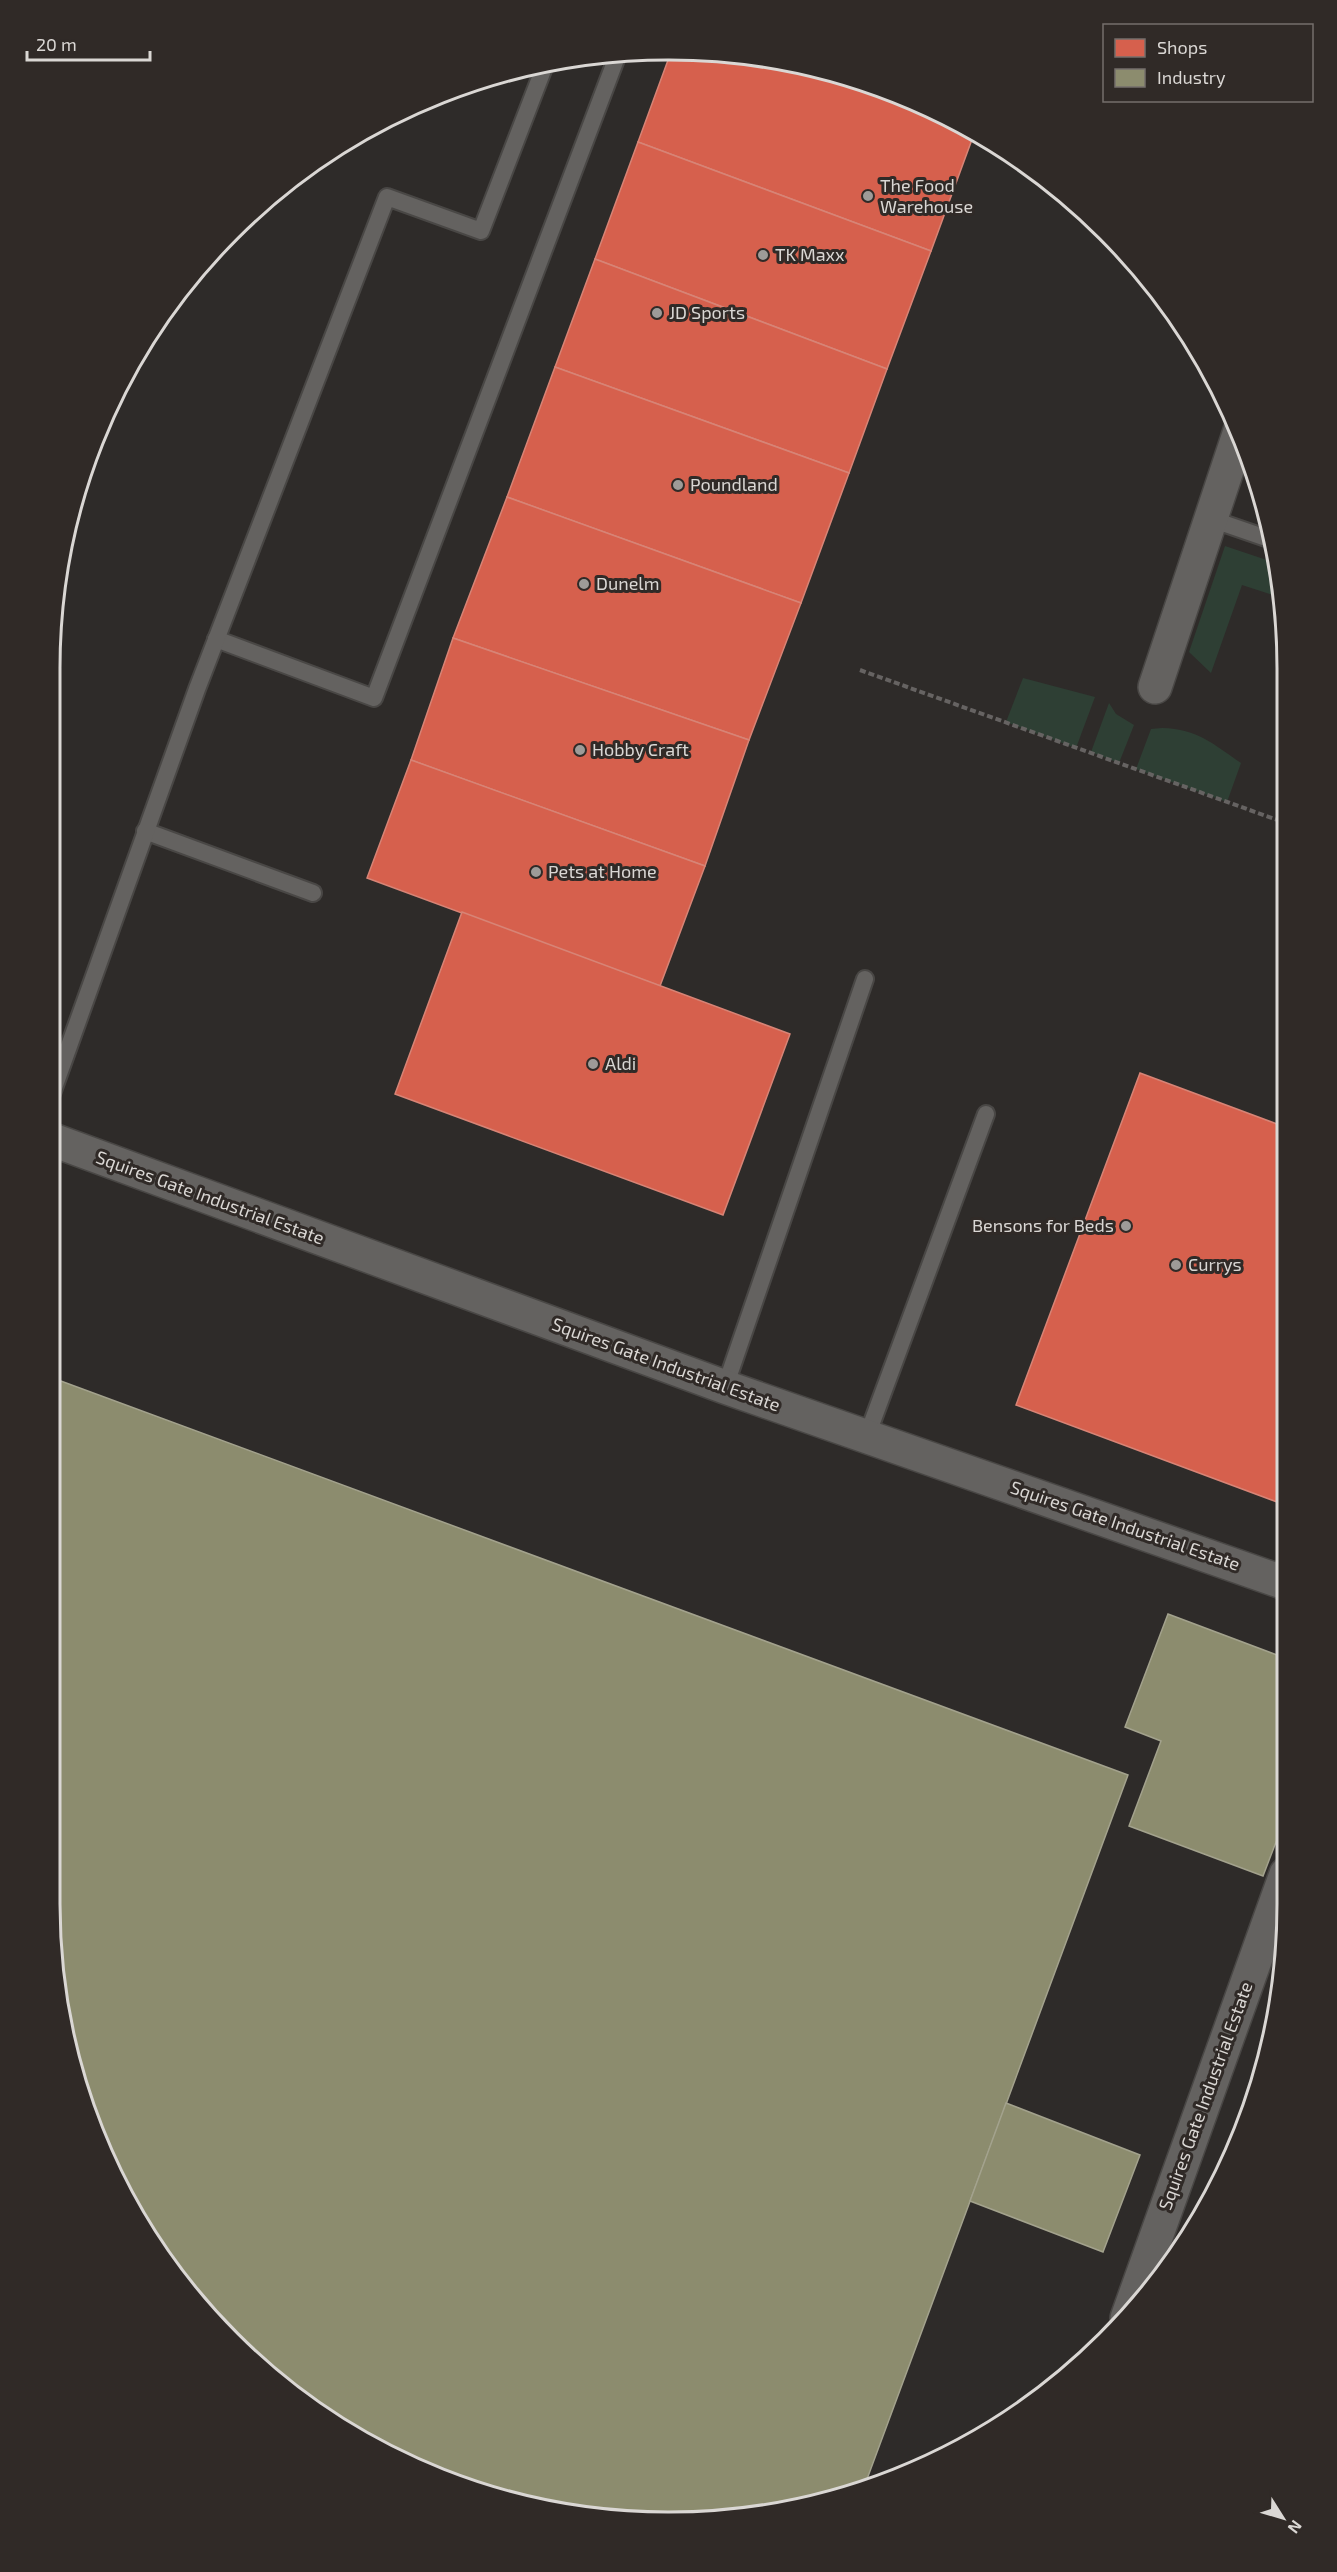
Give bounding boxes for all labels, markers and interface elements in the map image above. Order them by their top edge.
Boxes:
scale bar [27,24,150,62]
legend [1103,24,1313,102]
text: 20 m [36,33,77,55]
text: Shops [1157,36,1207,58]
text: Industry [1157,66,1226,88]
place label: The Food Warehouse [880,174,973,217]
marker: The Food Warehouse [861,189,875,203]
place label: TK Maxx [775,243,845,265]
marker: TK Maxx [756,248,770,262]
place label: JD Sports [669,301,745,323]
marker: JD Sports [650,306,664,320]
place label: Poundland [690,473,778,495]
marker: Poundland [671,478,685,492]
place label: Dunelm [596,572,659,594]
marker: Dunelm [577,577,591,591]
place label: Hobby Craft [592,738,689,760]
marker: Hobby Craft [573,743,587,757]
place label: Pets at Home [548,860,657,882]
marker: Pets at Home [529,865,543,879]
place label: Aldi [605,1052,636,1074]
marker: Aldi [586,1057,600,1071]
street label: Squires Gate Industrial Estate [93,1145,327,1249]
place label: Bensons for Beds [972,1214,1114,1236]
marker: Bensons for Beds [1119,1219,1133,1233]
place label: Currys [1188,1253,1242,1275]
marker: Currys [1169,1258,1183,1272]
street label: Squires Gate Industrial Estate [549,1312,783,1416]
street label: Squires Gate Industrial Estate [1008,1475,1243,1575]
street label: Squires Gate Industrial Estate [1153,1979,1257,2213]
north arrow [1253,2488,1313,2548]
text: N [1284,2517,1306,2538]

